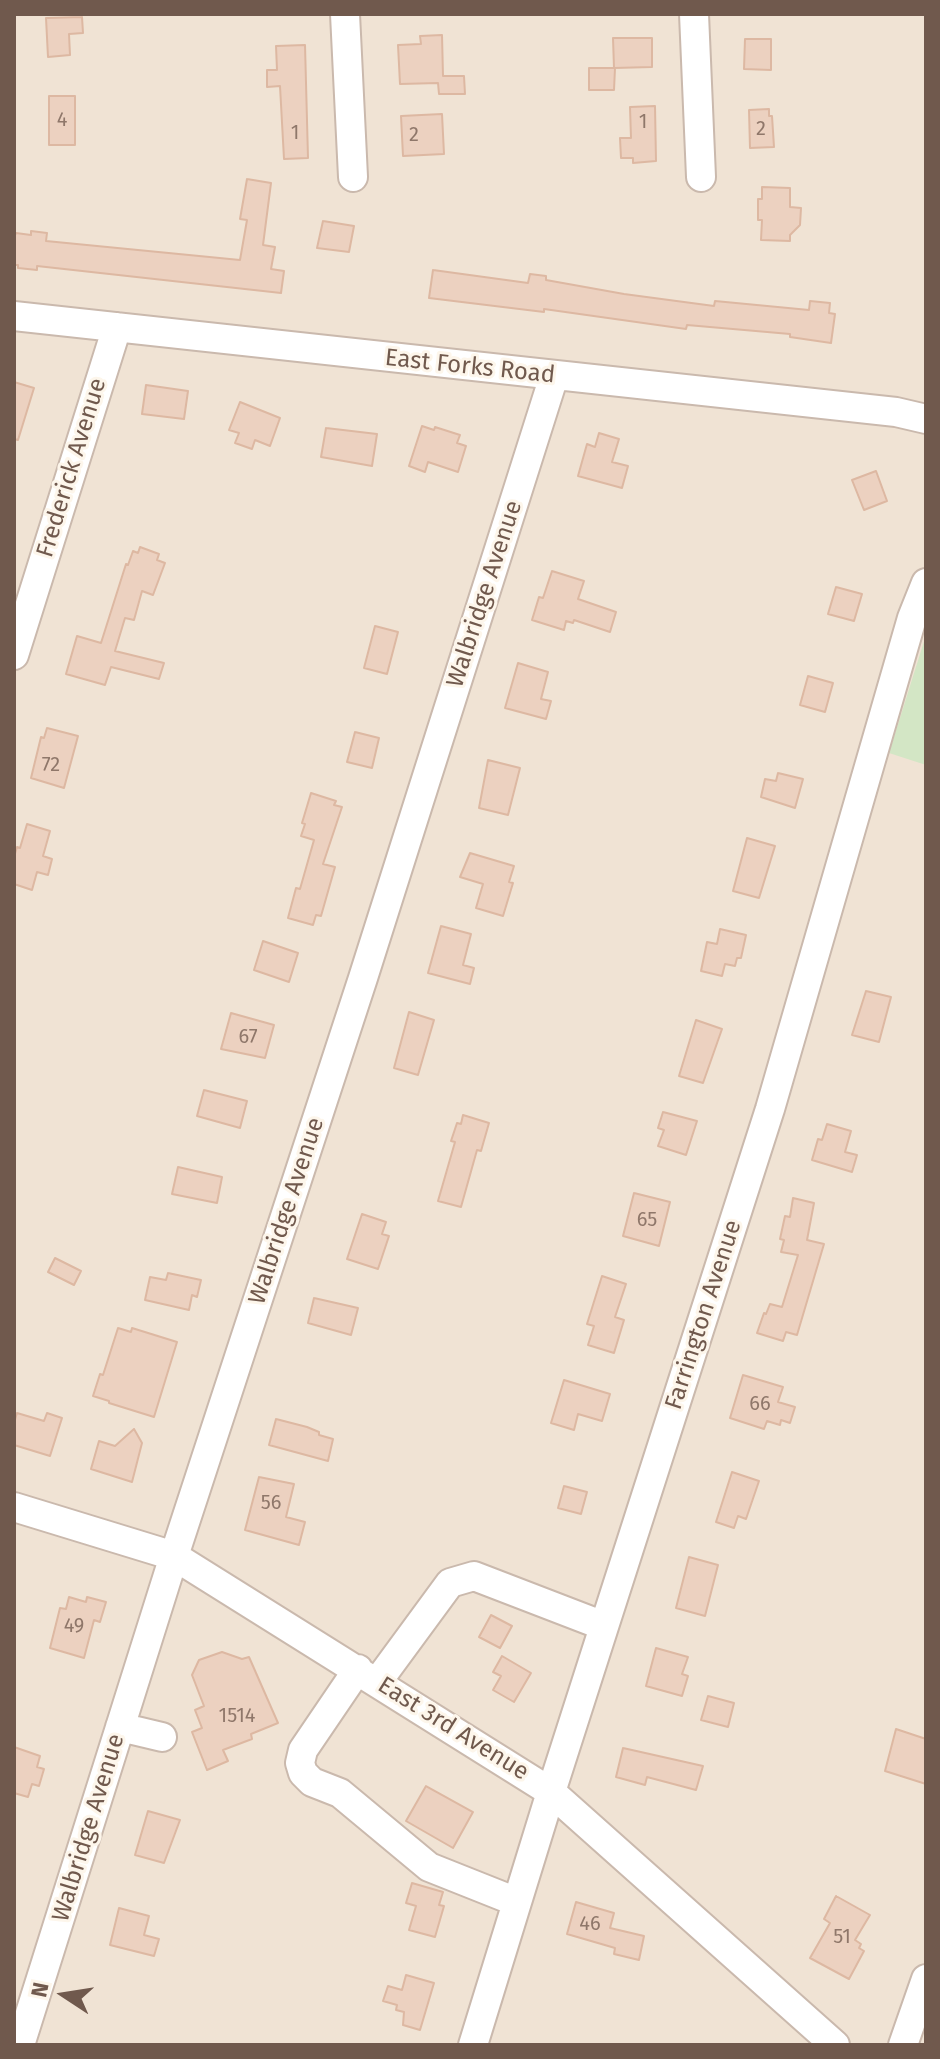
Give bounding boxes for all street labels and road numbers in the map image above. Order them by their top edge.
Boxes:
street label: East Forks Road [384,344,556,390]
street label: Frederick Avenue [31,375,113,561]
street label: Walbridge Avenue [441,497,529,691]
street label: Walbridge Avenue [243,1114,331,1308]
street label: Farrington Avenue [660,1217,748,1413]
street label: East 3rd Avenue [372,1671,534,1787]
street label: Walbridge Avenue [47,1731,131,1925]

